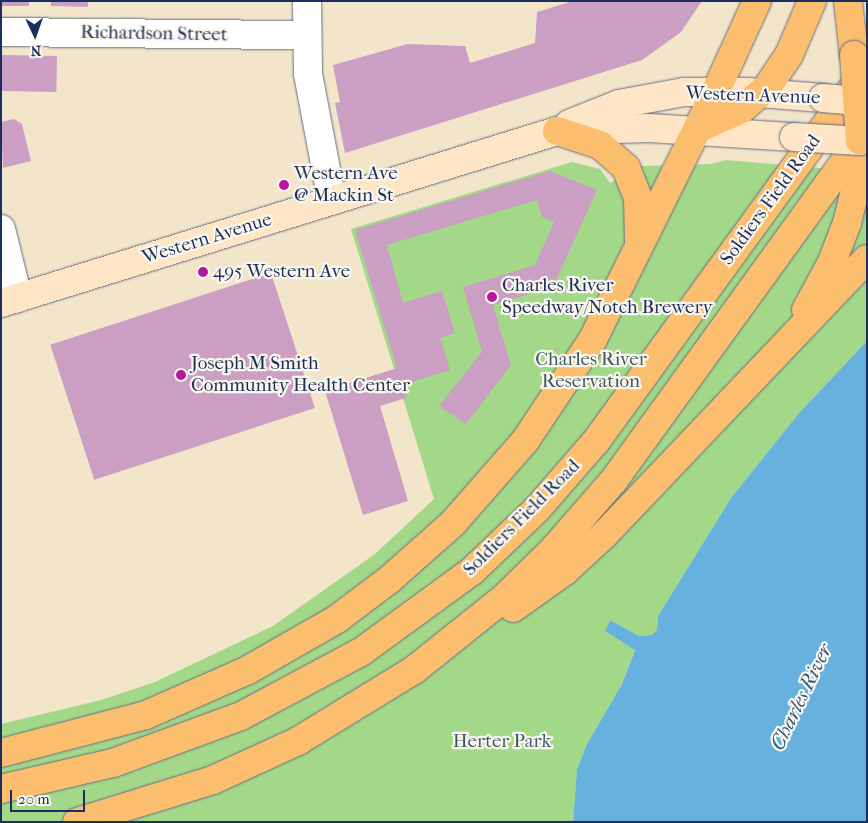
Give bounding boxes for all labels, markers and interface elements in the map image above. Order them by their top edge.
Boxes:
north arrow [10,10,60,60]
street label: Richardson Street [80,21,228,47]
text: N [30,42,42,59]
street label: Western Avenue [685,82,821,110]
street label: Soldiers Field Road [716,130,826,270]
place label: Western Ave @ Mackin St [294,163,398,207]
marker: Western Ave @ Mackin St [278,179,290,191]
street label: Western Avenue [139,208,275,270]
place label: 495 Western Ave [213,261,350,283]
marker: 495 Western Ave [197,266,209,278]
place label: Charles River Speedway/Notch Brewery [502,275,713,319]
marker: Charles River Speedway/Notch Brewery [486,291,498,303]
park label: Charles River Reservation [535,349,647,393]
place label: Joseph M Smith Community Health Center [191,353,410,397]
marker: Joseph M Smith Community Health Center [175,369,187,381]
street label: Soldiers Field Road [459,455,585,581]
water label: Charles River [765,640,837,754]
park label: Herter Park [453,731,551,753]
scale bar [12,780,88,812]
text: 20 m [18,790,50,808]

